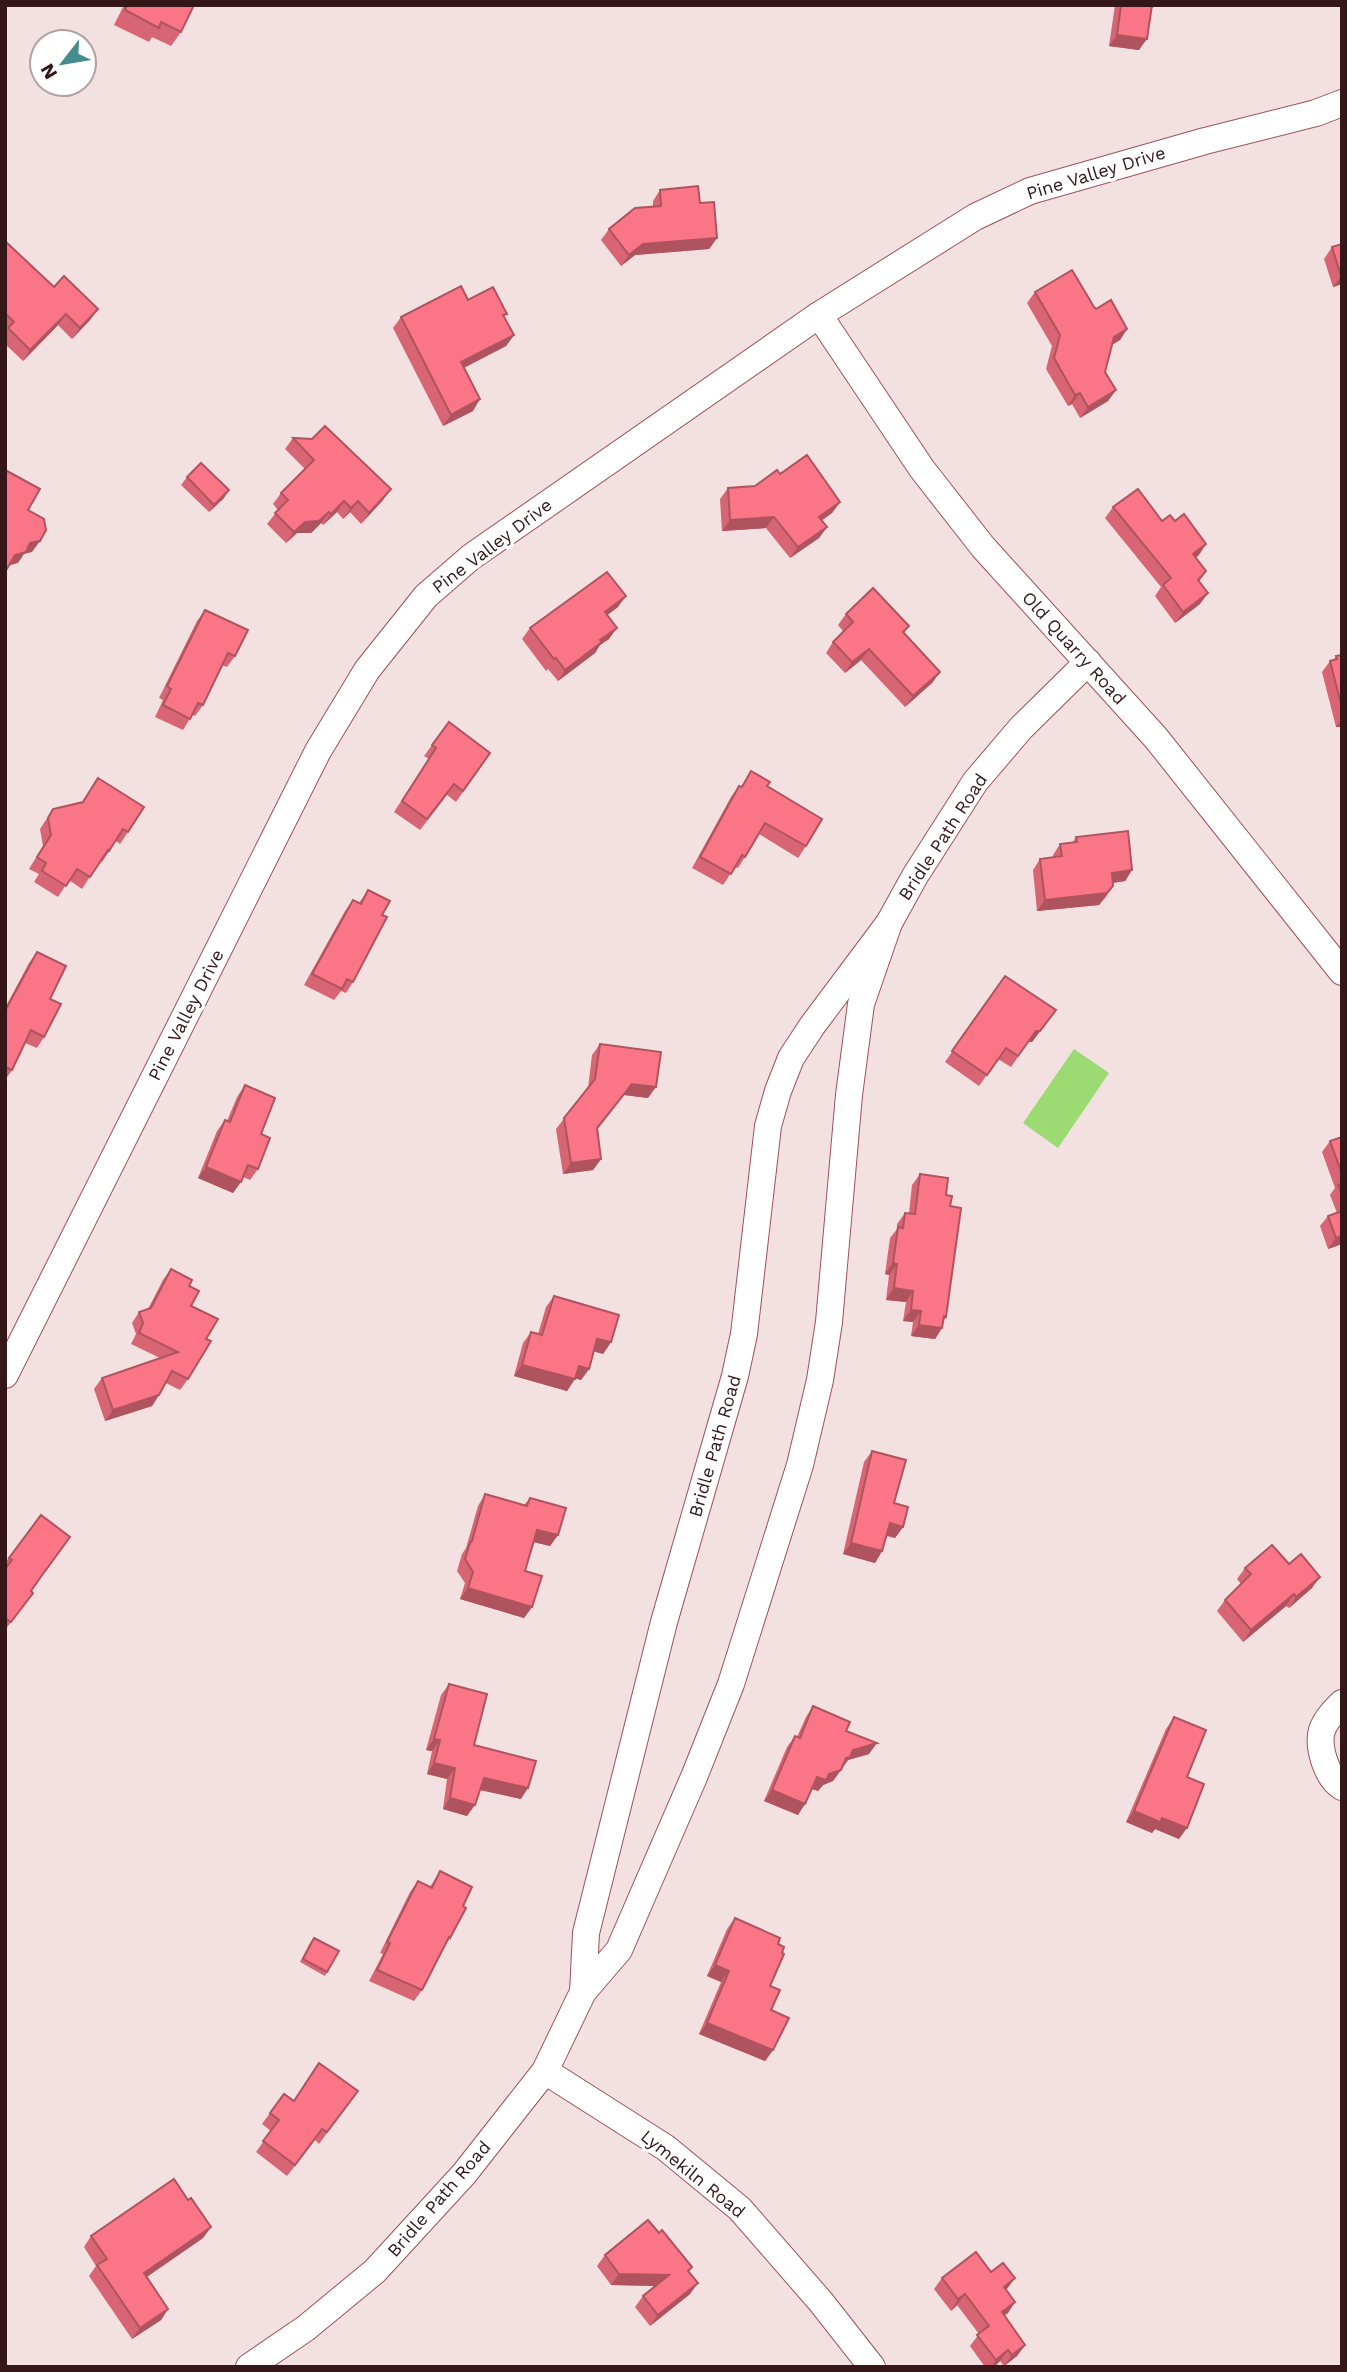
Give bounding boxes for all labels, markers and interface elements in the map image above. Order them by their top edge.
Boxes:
north arrow [28,28,98,98]
text: N [35,60,62,83]
street label: Pine Valley Drive [1024,141,1168,204]
street label: Pine Valley Drive [428,494,556,597]
street label: Old Quarry Road [1018,587,1131,708]
street label: Bridle Path Road [894,769,991,904]
street label: Pine Valley Drive [143,946,228,1084]
street label: Bridle Path Road [684,1372,745,1519]
street label: Lymekiln Road [637,2125,750,2222]
street label: Bridle Path Road [383,2136,495,2261]

